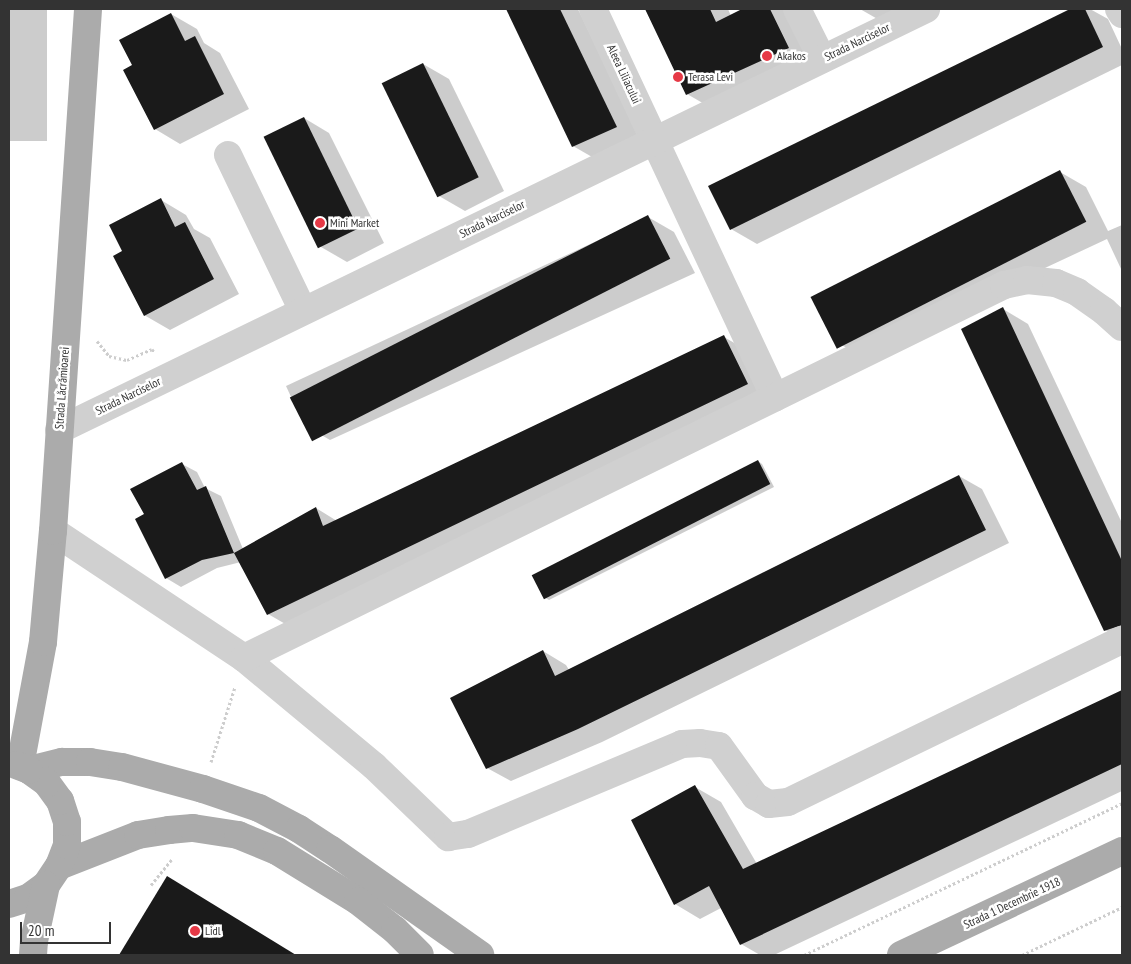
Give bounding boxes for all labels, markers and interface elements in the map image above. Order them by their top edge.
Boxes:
street label: Strada Narciselor [822,20,892,64]
street label: Aleea Liliacului [604,42,644,106]
place label: Akakos [777,49,806,63]
marker: Akakos [761,50,773,62]
place label: Terasa Levi [688,70,733,84]
marker: Terasa Levi [672,71,684,83]
street label: Strada Narciselor [457,197,527,241]
place label: Mini Market [330,216,379,230]
marker: Mini Market [314,217,326,229]
street label: Strada Lăcrămioarei [52,346,72,430]
street label: Strada Narciselor [93,374,163,418]
street label: Strada 1 Decembrie 1918 [961,874,1063,932]
scale bar [22,912,114,944]
text: 20 m [28,921,54,940]
place label: Lidl [205,924,221,938]
marker: Lidl [189,925,201,937]

